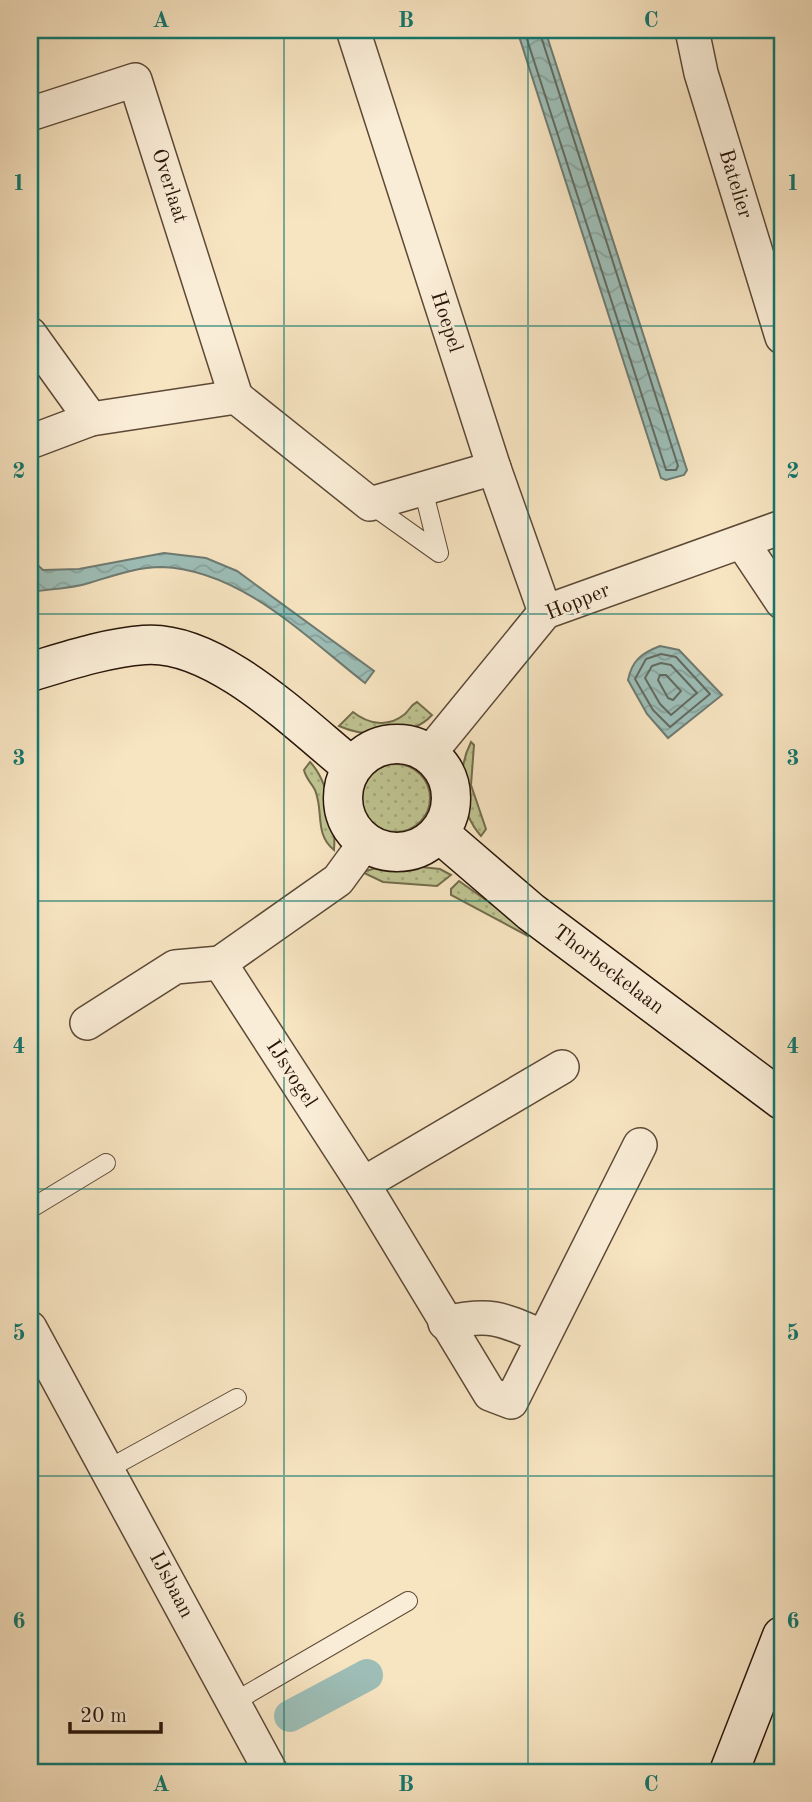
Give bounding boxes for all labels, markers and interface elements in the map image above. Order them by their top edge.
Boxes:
text: A [152,9,170,32]
text: B [398,9,414,32]
text: C [643,9,659,32]
street label: Overlaat [147,146,191,226]
street label: Batelier [715,147,756,222]
text: 1 [12,172,26,195]
text: 1 [786,172,800,195]
street label: Hoepel [426,289,466,355]
text: 2 [12,460,26,483]
text: 2 [786,460,800,483]
street label: Hopper [543,580,613,624]
text: 3 [12,747,26,770]
text: 3 [786,747,800,770]
street label: Thorbeckelaan [548,921,668,1019]
text: 4 [12,1035,26,1058]
text: 4 [786,1035,800,1058]
street label: IJsvogel [262,1036,321,1112]
text: 5 [12,1322,26,1345]
text: 5 [786,1322,800,1345]
street label: IJsbaan [145,1548,197,1622]
text: 6 [12,1610,26,1633]
text: 6 [786,1610,800,1633]
scale bar [70,1690,161,1734]
text: 20 m [80,1706,127,1727]
text: A [152,1773,170,1796]
text: B [398,1773,414,1796]
text: C [643,1773,659,1796]

